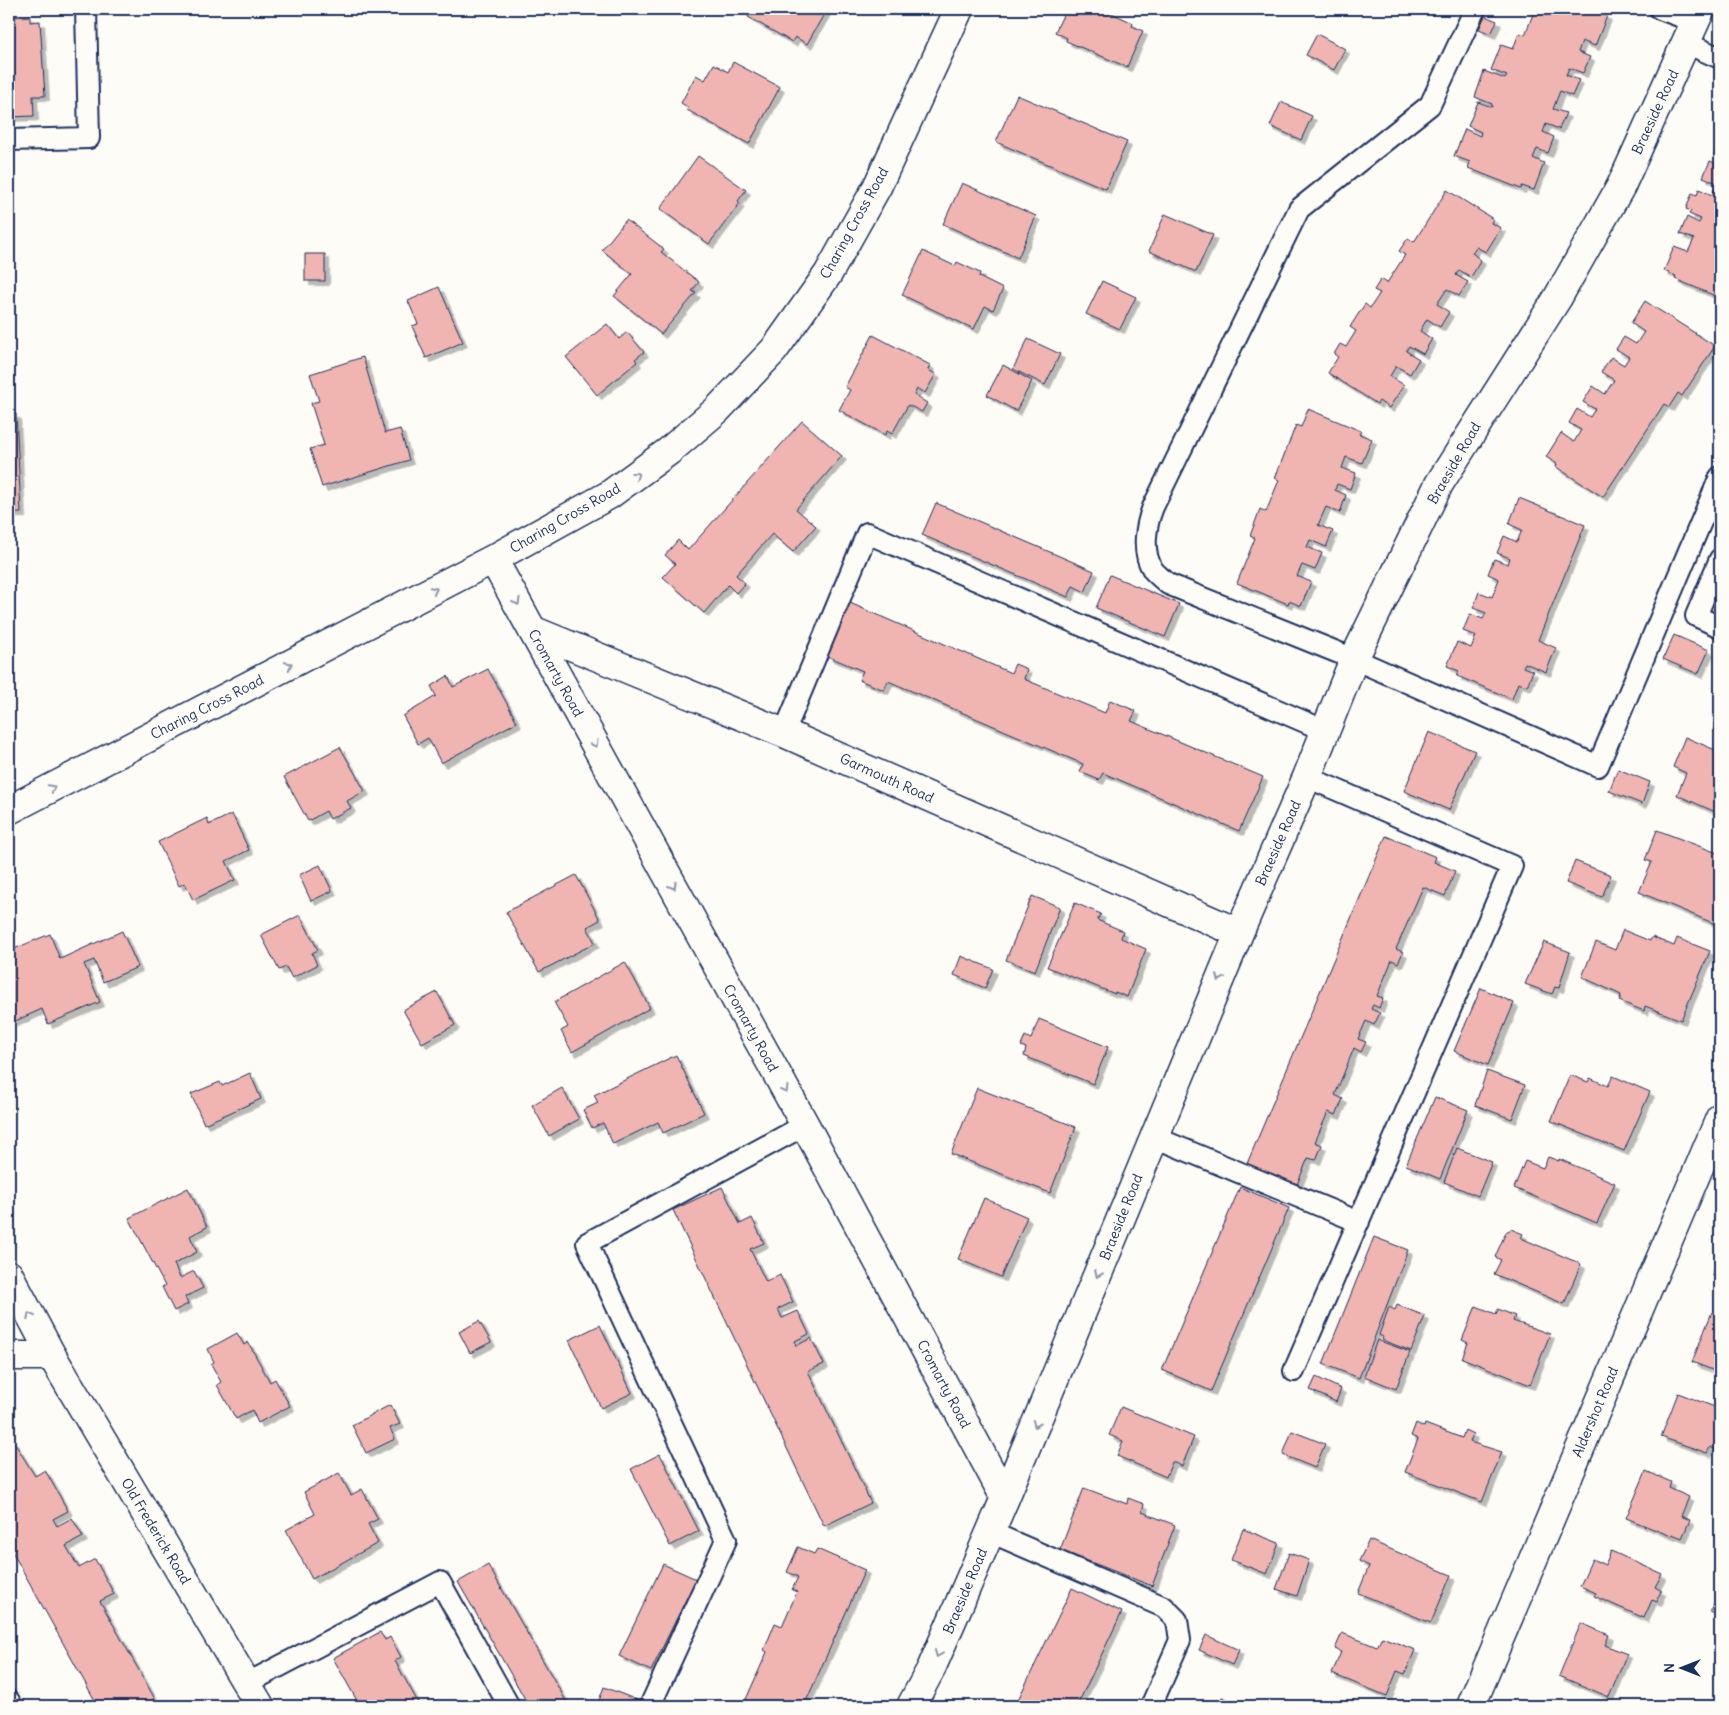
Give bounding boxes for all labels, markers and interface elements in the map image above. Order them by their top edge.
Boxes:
street label: Braeside Road [1627,67,1683,157]
street label: Charing Cross Road [816,164,892,282]
street label: Braeside Road [1423,419,1485,507]
one-way arrow [630,473,639,481]
street label: Charing Cross Road [506,479,624,557]
one-way arrow [428,586,437,596]
one-way arrow [510,596,520,605]
street label: Cromarty Road [525,626,587,720]
one-way arrow [284,661,293,671]
street label: Charing Cross Road [147,671,267,743]
one-way arrow [589,739,599,748]
street label: Garmouth Road [837,749,937,807]
one-way arrow [47,784,56,794]
street label: Braeside Road [1251,798,1305,888]
one-way arrow [667,881,677,890]
one-way arrow [1216,973,1226,982]
street label: Cromarty Road [720,981,782,1075]
one-way arrow [779,1085,789,1094]
street label: Braeside Road [1096,1171,1146,1263]
one-way arrow [1093,1269,1104,1278]
one-way arrow [26,1312,36,1321]
street label: Cromarty Road [913,1337,975,1431]
street label: Aldershot Road [1568,1364,1622,1460]
one-way arrow [1031,1419,1042,1428]
street label: Old Frederick Road [117,1475,195,1587]
street label: Braeside Road [939,1545,991,1637]
north arrow [1656,1642,1706,1692]
one-way arrow [933,1649,944,1658]
text: N [1660,1663,1678,1673]

